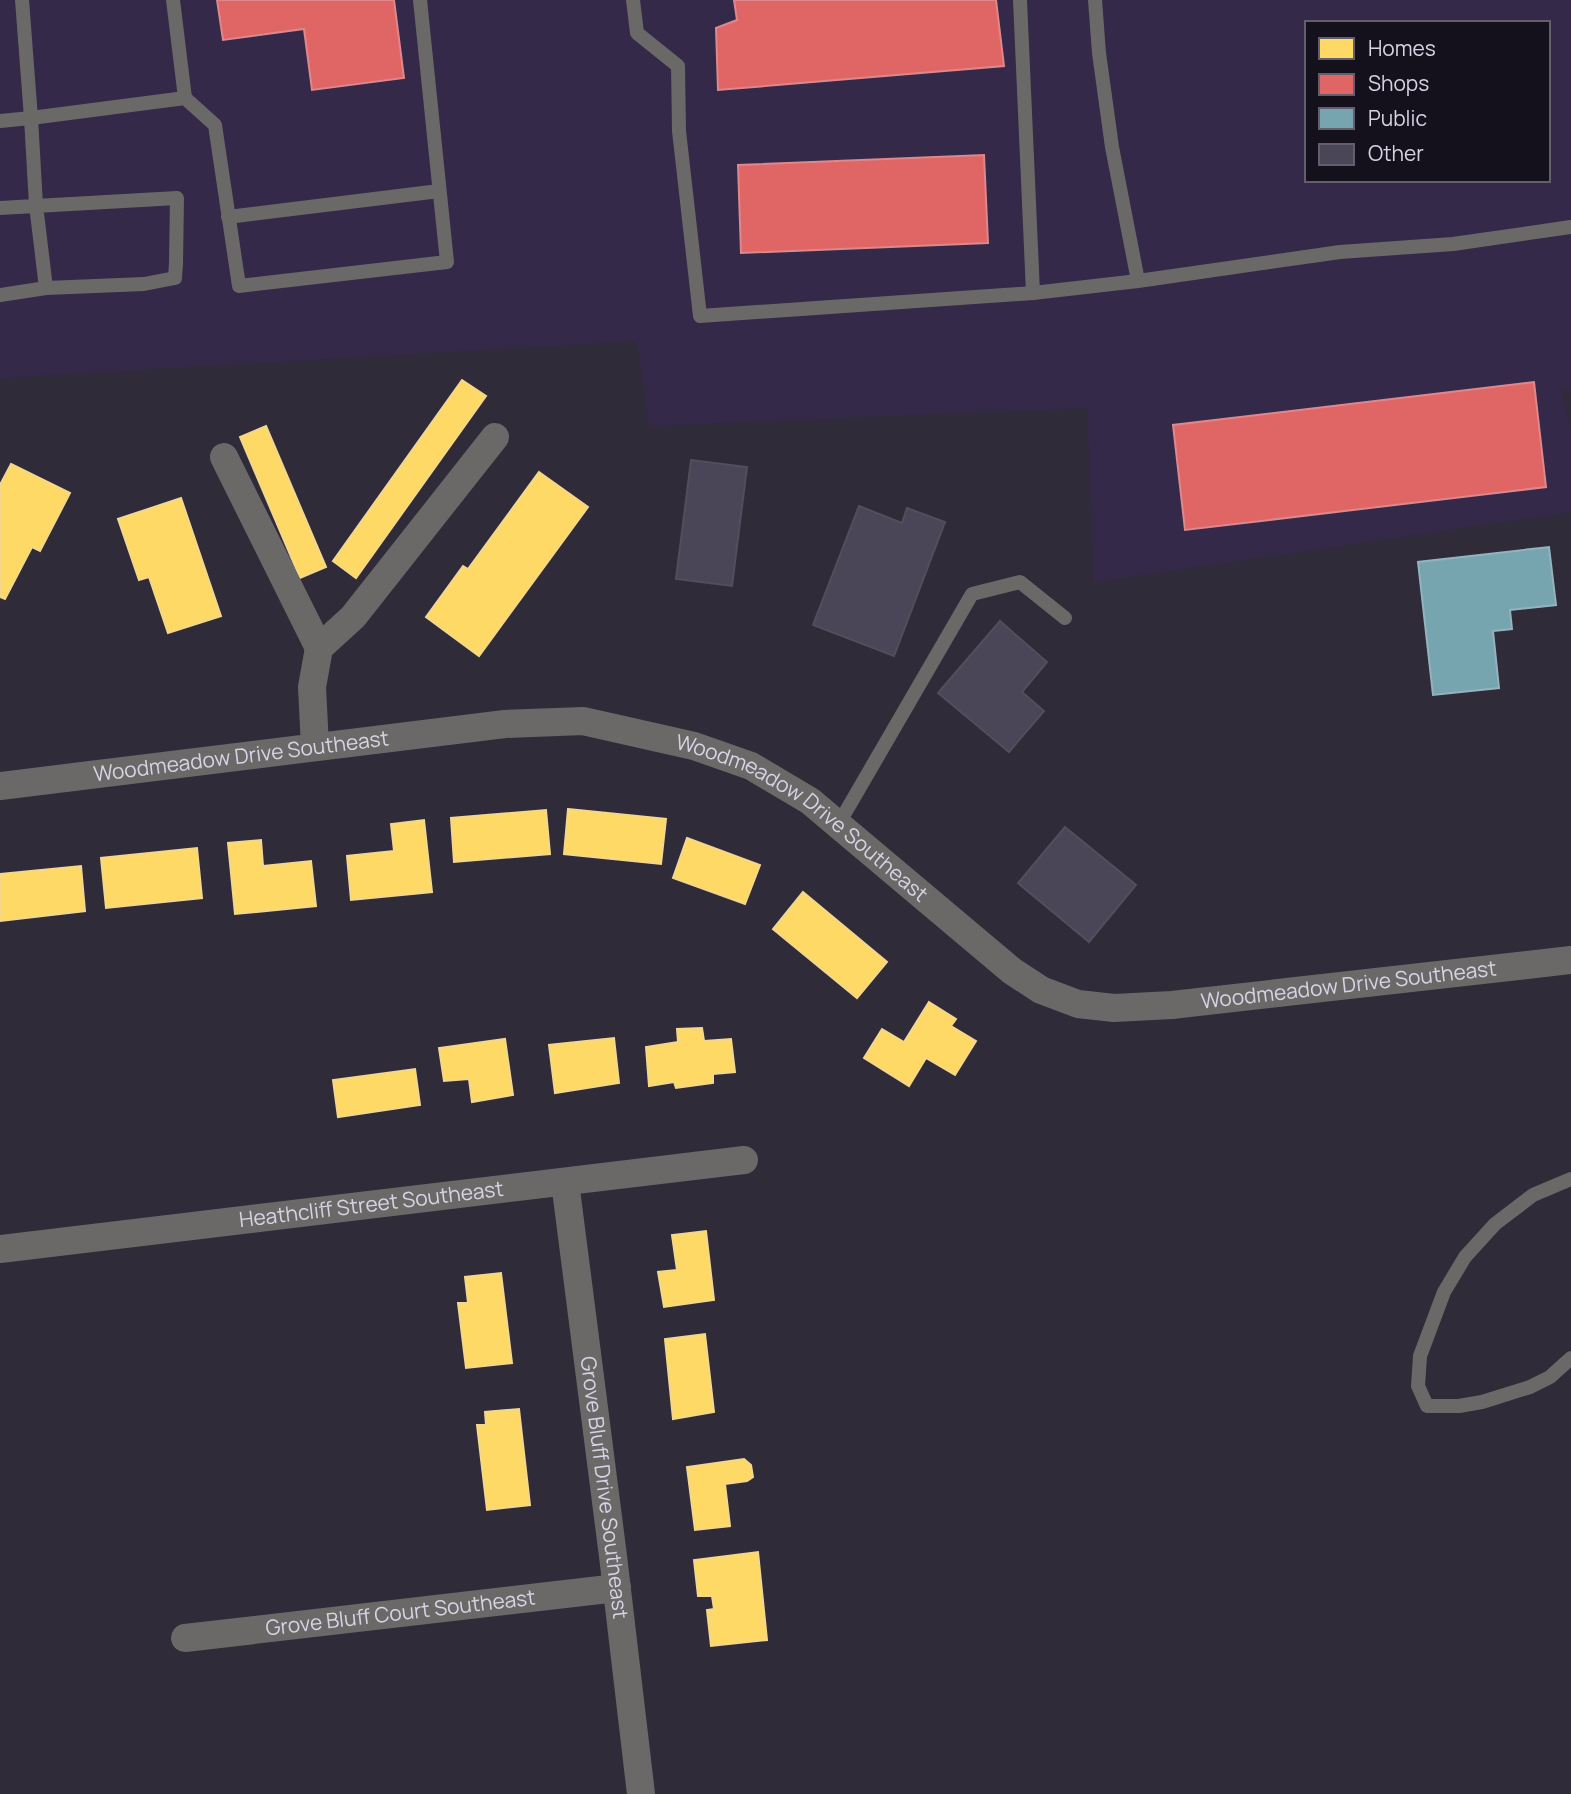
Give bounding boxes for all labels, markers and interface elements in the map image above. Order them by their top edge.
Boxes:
legend [1305,21,1550,182]
text: Homes [1368,34,1436,62]
text: Shops [1368,69,1429,97]
text: Public [1368,104,1427,132]
text: Other [1368,139,1424,167]
street label: Woodmeadow Drive Southeast [92,723,390,787]
street label: Woodmeadow Drive Southeast [673,727,934,908]
street label: Woodmeadow Drive Southeast [1199,954,1498,1015]
street label: Heathcliff Street Southeast [237,1174,505,1233]
street label: Grove Bluff Drive Southeast [574,1354,635,1620]
street label: Grove Bluff Court Southeast [264,1583,537,1642]

